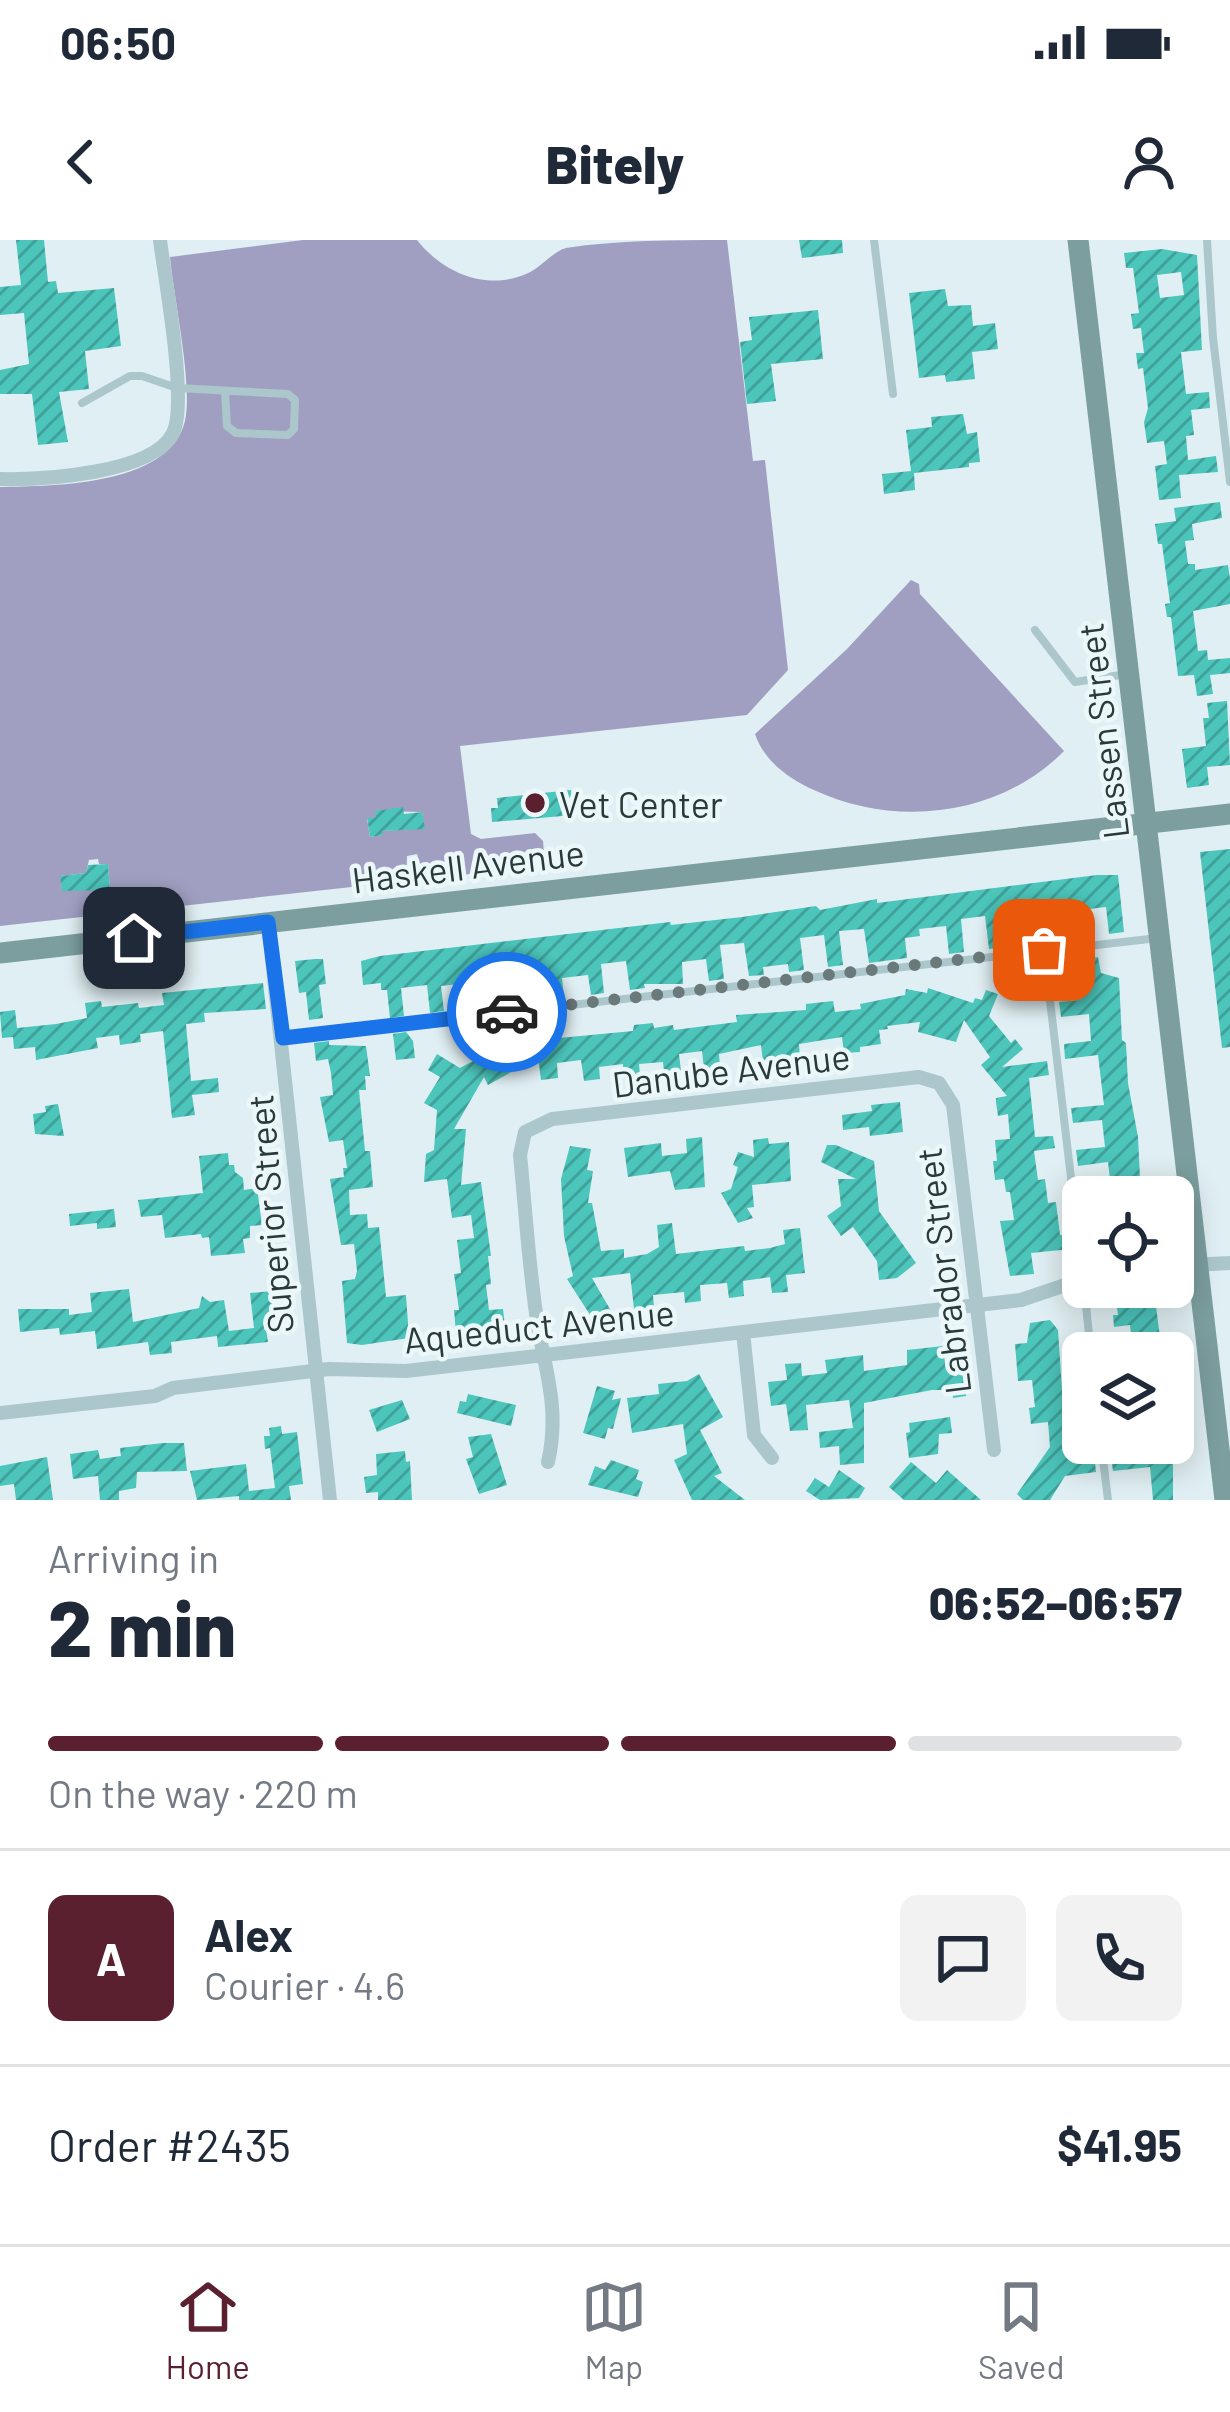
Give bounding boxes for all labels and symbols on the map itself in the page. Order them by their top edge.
street label: Lassen Street [1067,621,1137,841]
place label: Vet Center [559,782,723,825]
marker: Vet Center [522,790,548,816]
street label: Haskell Avenue [349,829,587,901]
pin [83,887,185,989]
pin [993,899,1095,1001]
courier [447,952,567,1072]
street label: Danube Avenue [610,1033,852,1105]
street label: Superior Street [237,1093,301,1335]
street label: Labrador Street [906,1145,978,1397]
street label: Aqueduct Avenue [402,1289,676,1361]

